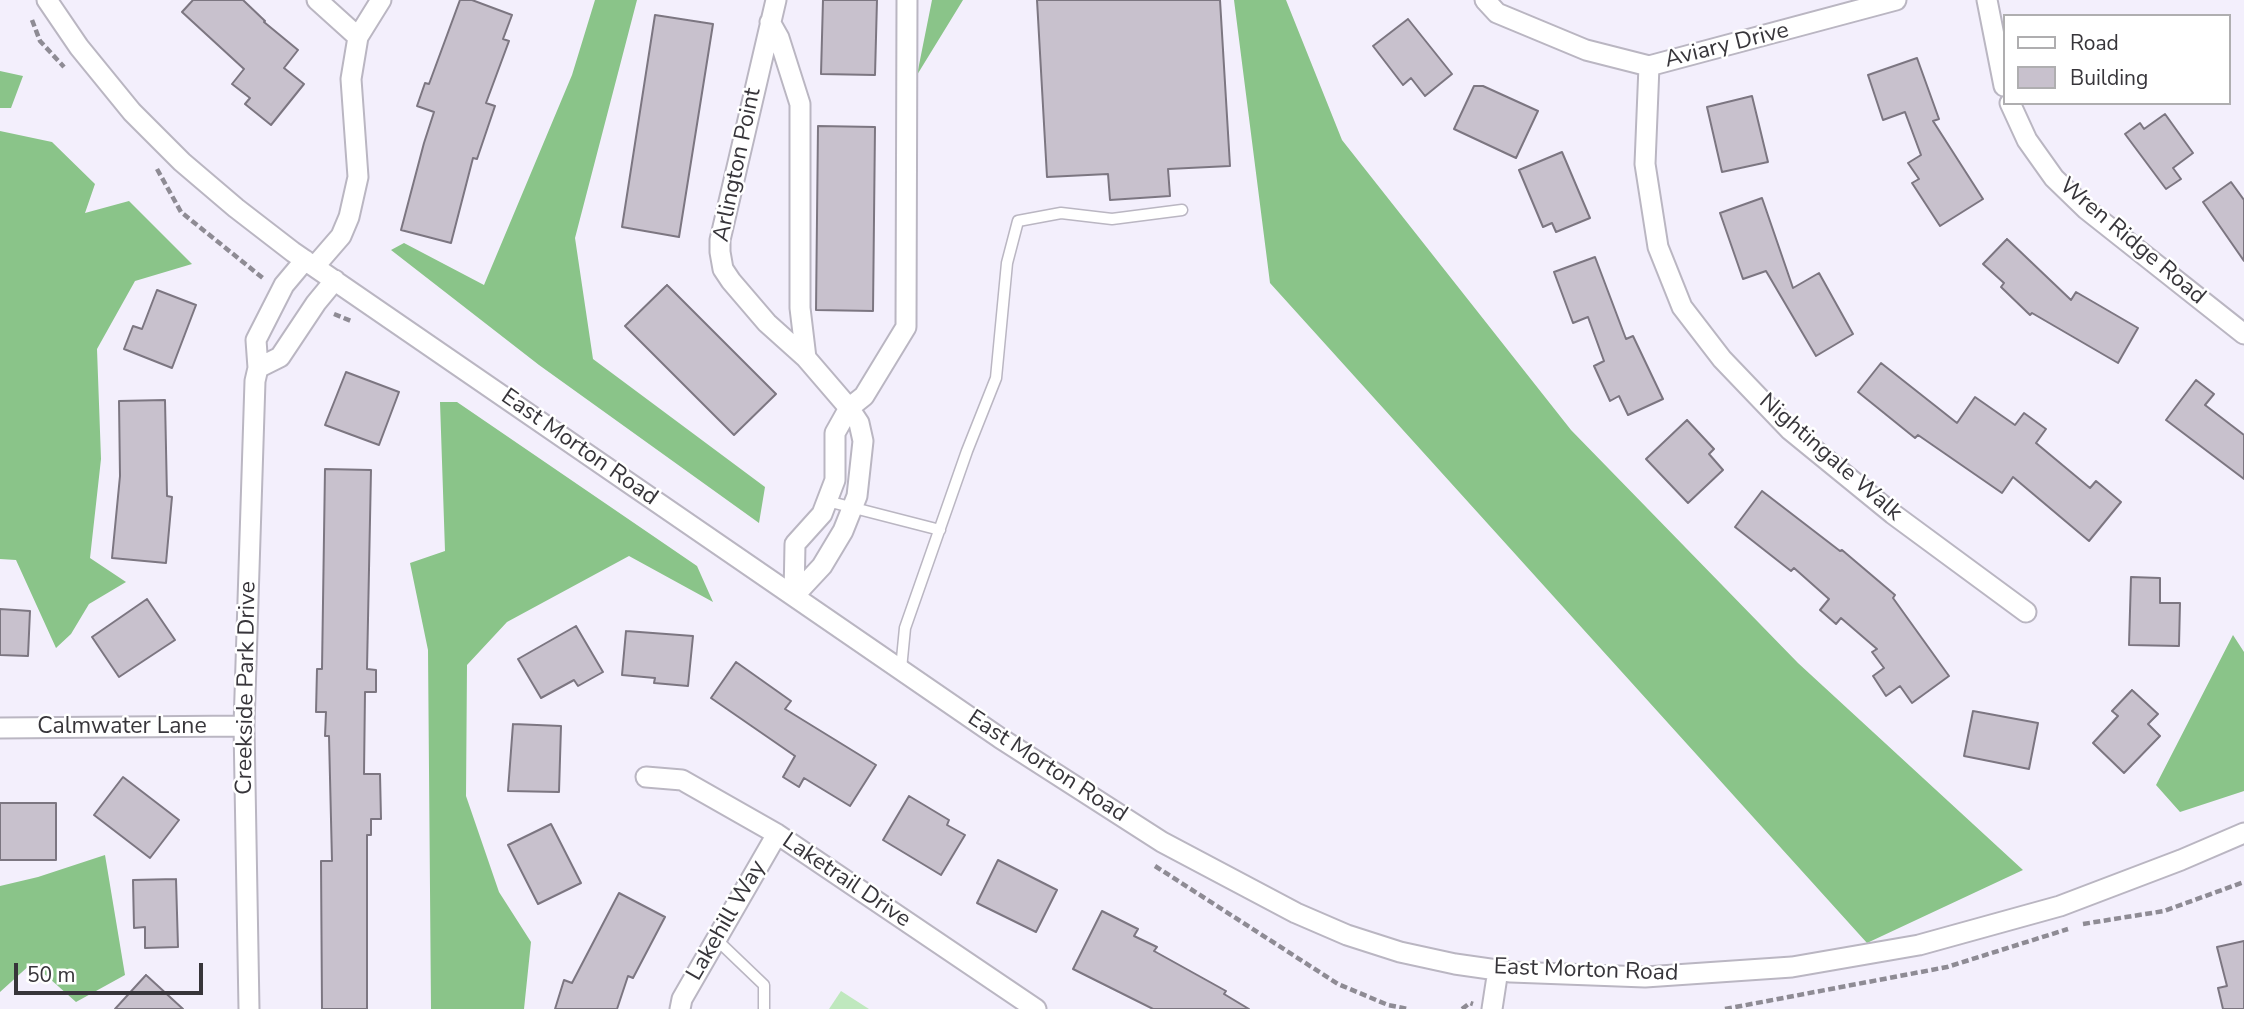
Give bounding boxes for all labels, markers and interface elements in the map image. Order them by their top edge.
legend [2002,14,2230,105]
street label: Aviary Drive [1662,17,1792,75]
text: Road [2070,29,2119,57]
text: Building [2070,64,2148,92]
street label: Arlington Point [708,86,768,244]
street label: Wren Ridge Road [2053,173,2211,311]
street label: East Morton Road [495,384,663,512]
street label: Nightingale Walk [1753,388,1907,528]
street label: Creekside Park Drive [231,581,263,795]
street label: East Morton Road [962,705,1132,829]
street label: Calmwater Lane [37,713,207,741]
street label: Laketrail Drive [776,828,916,934]
street label: Lakehill Way [682,856,772,986]
scale bar [18,950,206,994]
street label: East Morton Road [1493,954,1679,988]
text: 50 m [27,961,76,989]

